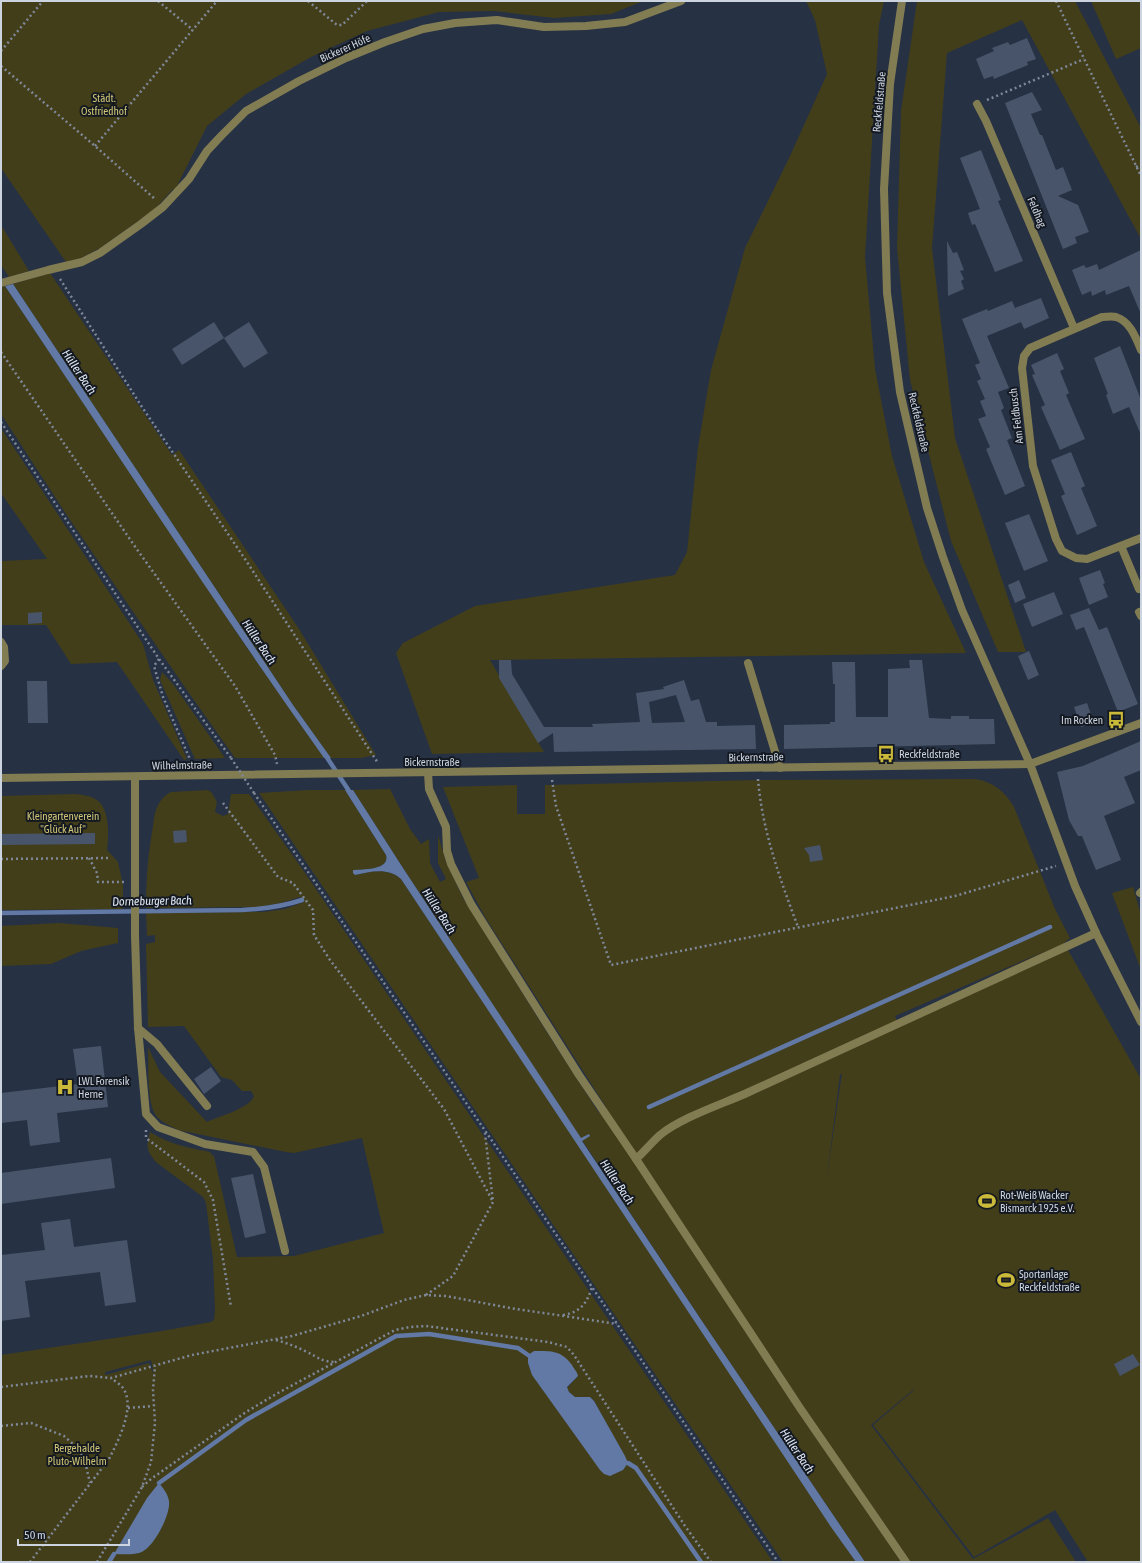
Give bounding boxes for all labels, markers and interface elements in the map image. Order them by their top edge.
street label: Bickerer Höfe [318,32,372,64]
street label: Reckfeldstraße [870,71,888,133]
park label: Städt. Ostfriedhof [81,92,127,117]
street label: Feldhag [1025,195,1049,230]
water label: Hüller Bach [59,347,99,397]
street label: Am Feldbusch [1007,388,1025,444]
street label: Reckfeldstraße [906,391,932,453]
water label: Hüller Bach [239,617,279,667]
bus stop icon: Im Rocken [1106,710,1126,730]
place label: Im Rocken [1061,714,1103,726]
bus stop icon: Reckfeldstraße [876,744,896,764]
place label: Reckfeldstraße [899,748,960,760]
street label: Bickernstraße [728,751,784,763]
street label: Bickernstraße [404,756,460,768]
street label: Wilhelmstraße [152,758,212,772]
park label: Kleingartenverein "Glück Auf" [27,810,99,835]
water label: Hüller Bach [419,886,459,936]
water label: Dorneburger Bach [112,893,192,909]
place label: LWL Forensik Herne [78,1075,130,1100]
hospital icon: LWL Forensik Herne [55,1077,75,1097]
water label: Hüller Bach [597,1157,637,1207]
place label: Rot-Weiß Wacker Bismarck 1925 e.V. [1000,1189,1074,1214]
sports icon: Rot-Weiß Wacker Bismarck 1925 e.V. [977,1191,997,1211]
place label: Sportanlage Reckfeldstraße [1019,1268,1080,1293]
sports icon: Sportanlage Reckfeldstraße [996,1270,1016,1290]
water label: Hüller Bach [777,1426,817,1476]
park label: Bergehalde Pluto-Wilhelm [47,1442,107,1467]
scale bar [18,1521,129,1547]
text: 50 m [24,1528,46,1542]

